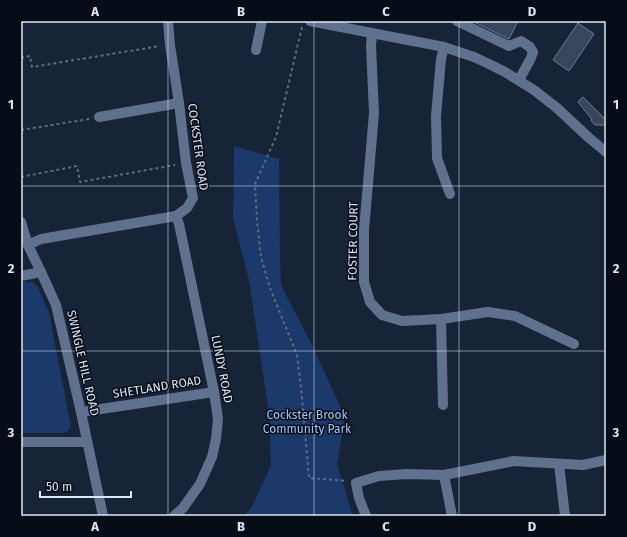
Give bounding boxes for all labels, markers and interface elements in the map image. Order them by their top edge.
text: A [90,4,99,19]
text: B [237,4,245,19]
text: C [382,4,390,19]
text: D [528,4,537,19]
text: 1 [8,97,14,112]
text: 1 [613,97,619,112]
street label: COCKSTER ROAD [185,103,211,192]
street label: FOSTER COURT [345,200,361,281]
text: 2 [8,261,15,276]
text: 2 [613,261,620,276]
street label: SWINGLE HILL ROAD [64,309,102,417]
street label: LUNDY ROAD [209,334,235,404]
street label: SHETLAND ROAD [112,373,202,401]
park label: Cockster Brook Community Park [263,408,352,436]
text: 3 [7,425,15,440]
text: 3 [612,425,620,440]
scale bar [40,473,131,499]
text: 50 m [46,480,72,494]
text: A [90,519,99,534]
text: B [237,519,245,534]
text: C [382,519,390,534]
text: D [528,519,537,534]

